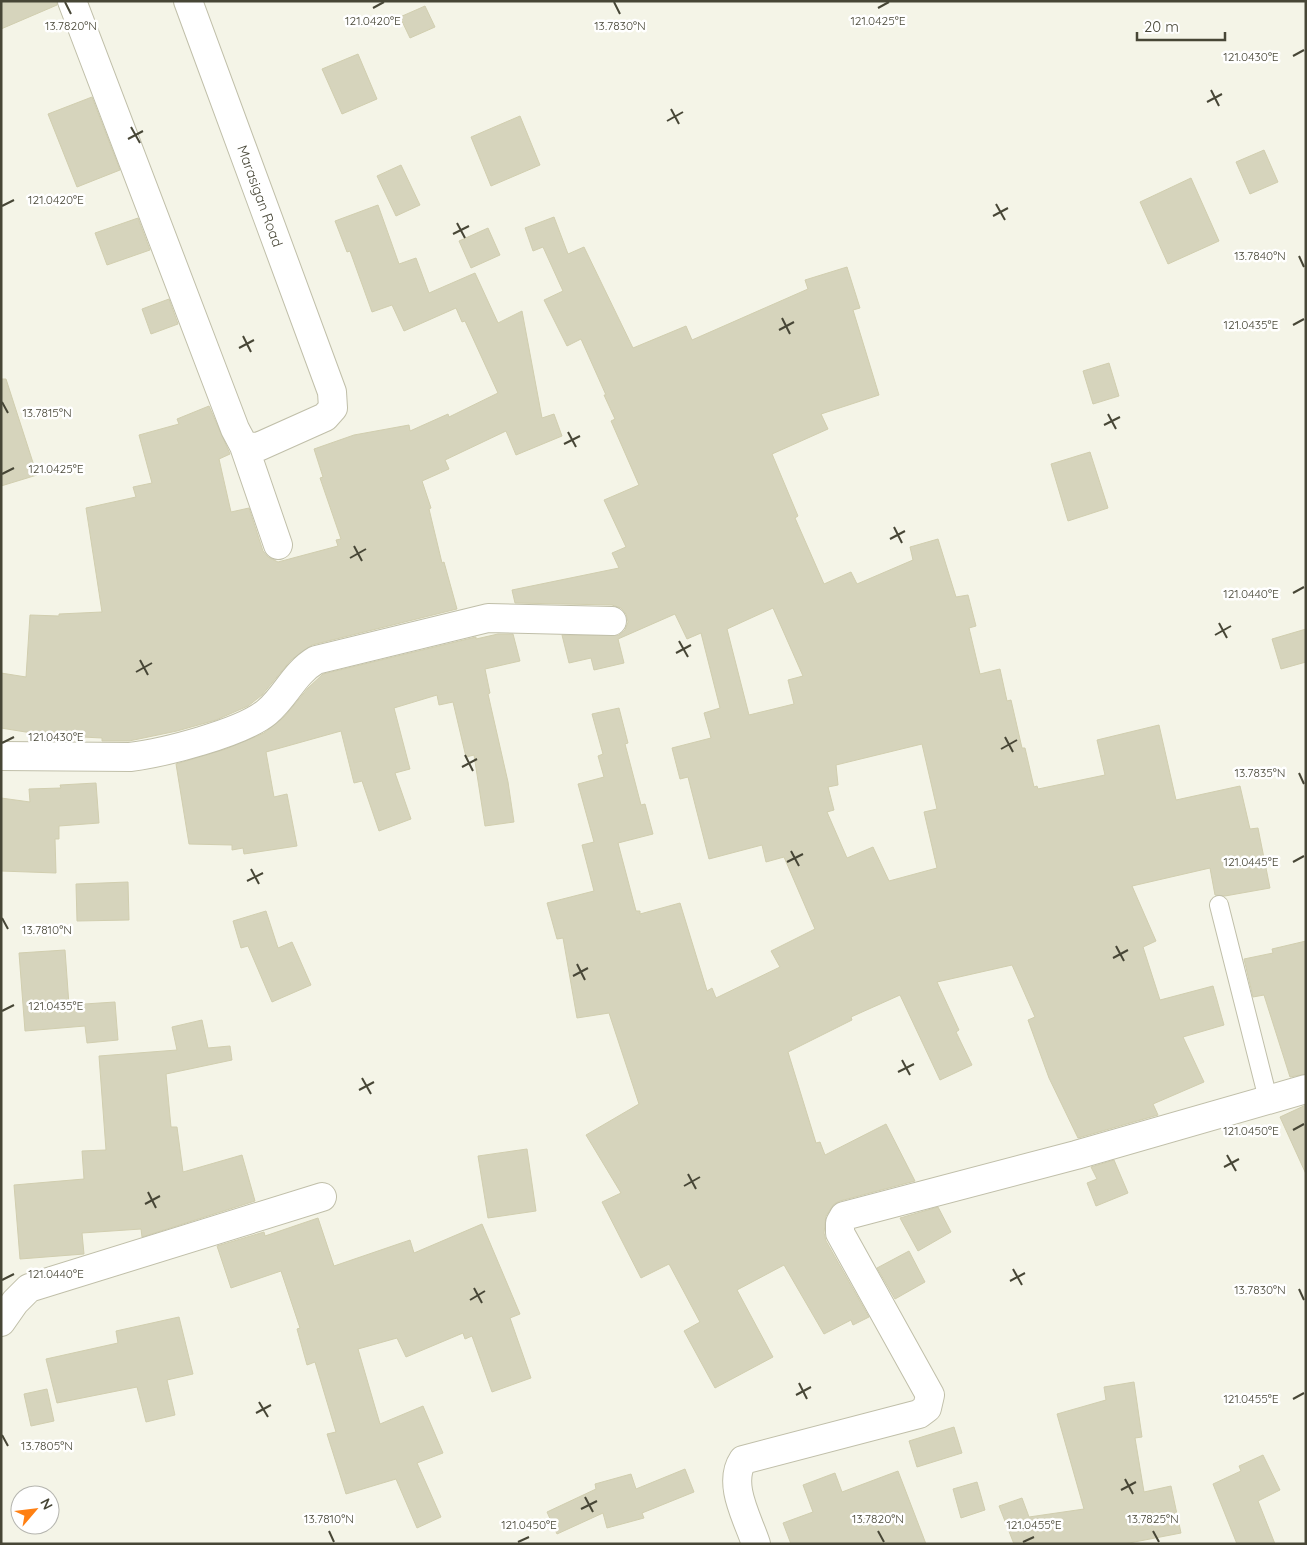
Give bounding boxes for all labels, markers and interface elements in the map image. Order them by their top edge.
scale bar [1137,10,1224,42]
text: 121.0420°E [345,13,401,28]
text: 121.0425°E [850,13,906,28]
text: 20 m [1144,17,1179,36]
text: 13.7820°N [45,18,97,33]
text: 13.7830°N [594,18,646,33]
text: 121.0430°E [1223,49,1279,64]
street label: Marasigan Road [233,143,287,249]
text: 121.0420°E [28,192,84,207]
text: 13.7840°N [1234,248,1286,263]
text: 121.0435°E [1224,317,1279,332]
text: 13.7815°N [22,405,72,420]
text: 121.0425°E [28,461,84,476]
text: 121.0440°E [1223,586,1279,601]
text: 121.0430°E [28,729,84,744]
text: 13.7835°N [1234,765,1286,780]
text: 121.0445°E [1224,854,1279,869]
text: 13.7810°N [22,922,72,937]
text: 121.0435°E [29,998,84,1013]
text: 121.0450°E [1223,1123,1279,1138]
text: 121.0440°E [28,1266,84,1281]
text: 13.7830°N [1234,1282,1286,1297]
text: 121.0455°E [1223,1391,1279,1406]
text: 13.7805°N [21,1438,73,1453]
north arrow [10,1485,60,1535]
text: N [36,1495,57,1513]
text: 13.7810°N [304,1511,354,1526]
text: 13.7820°N [852,1511,904,1526]
text: 13.7825°N [1127,1511,1179,1526]
text: 121.0450°E [501,1517,557,1532]
text: 121.0455°E [1006,1517,1062,1532]

